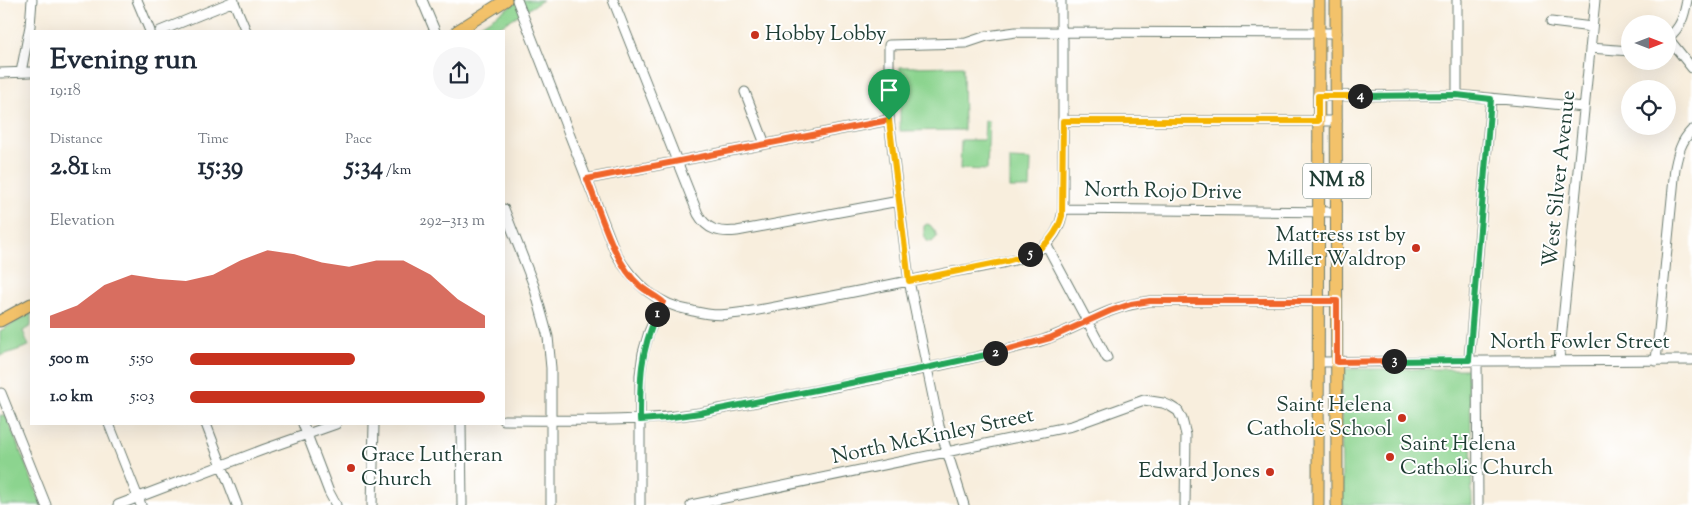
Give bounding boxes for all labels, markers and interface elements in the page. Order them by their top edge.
north arrow [1621,15,1676,70]
map controls [1621,15,1676,135]
place label: Hobby Lobby [765,20,887,50]
marker: Hobby Lobby [749,29,761,41]
text: Evening run [50,41,197,81]
button: share [433,47,485,99]
pin [868,69,910,120]
icon: arrive [875,76,903,104]
text: 19:18 [50,80,81,103]
button: locate [1621,80,1676,135]
pin: 4 [1348,84,1372,108]
text: 4 [1357,86,1364,106]
street label: West Silver Avenue [1536,89,1584,269]
text: Distance [50,130,103,150]
text: Time [198,130,229,150]
text: Pace [345,130,372,150]
text: 2.81 [50,150,89,186]
text: 15:39 [198,150,243,186]
text: 5:34 [345,150,383,186]
text: km [89,161,111,181]
text: /km [383,161,411,181]
road number: NM 18 [1303,164,1371,198]
street label: North Rojo Drive [1084,176,1242,208]
text: Elevation [50,210,115,233]
text: 292–313 m [419,210,485,233]
place label: Mattress 1st by Miller Waldrop [1267,221,1407,275]
pin: 5 [1018,242,1042,266]
marker: Mattress 1st by Miller Waldrop [1410,242,1422,254]
text: 5 [1028,244,1033,264]
pin: 1 [644,302,670,326]
text: 1 [655,304,660,324]
street label: North Fowler Street [1490,328,1670,358]
pin: 2 [982,340,1008,366]
text: 2 [992,343,999,363]
text: 500 m [50,348,89,371]
text: 5:50 [130,348,154,371]
pin: 3 [1382,348,1406,374]
text: 3 [1392,351,1397,371]
text: 1.0 km [50,386,93,409]
text: 5:03 [130,386,154,409]
place label: Saint Helena Catholic School [1247,391,1392,445]
street label: North McKinley Street [829,401,1037,473]
marker: Saint Helena Catholic School [1396,412,1408,424]
place label: Saint Helena Catholic Church [1400,430,1553,484]
place label: Grace Lutheran Church [361,441,503,495]
marker: Saint Helena Catholic Church [1384,451,1396,463]
place label: Edward Jones [1139,457,1260,487]
marker: Grace Lutheran Church [345,462,357,474]
marker: Edward Jones [1264,466,1276,478]

